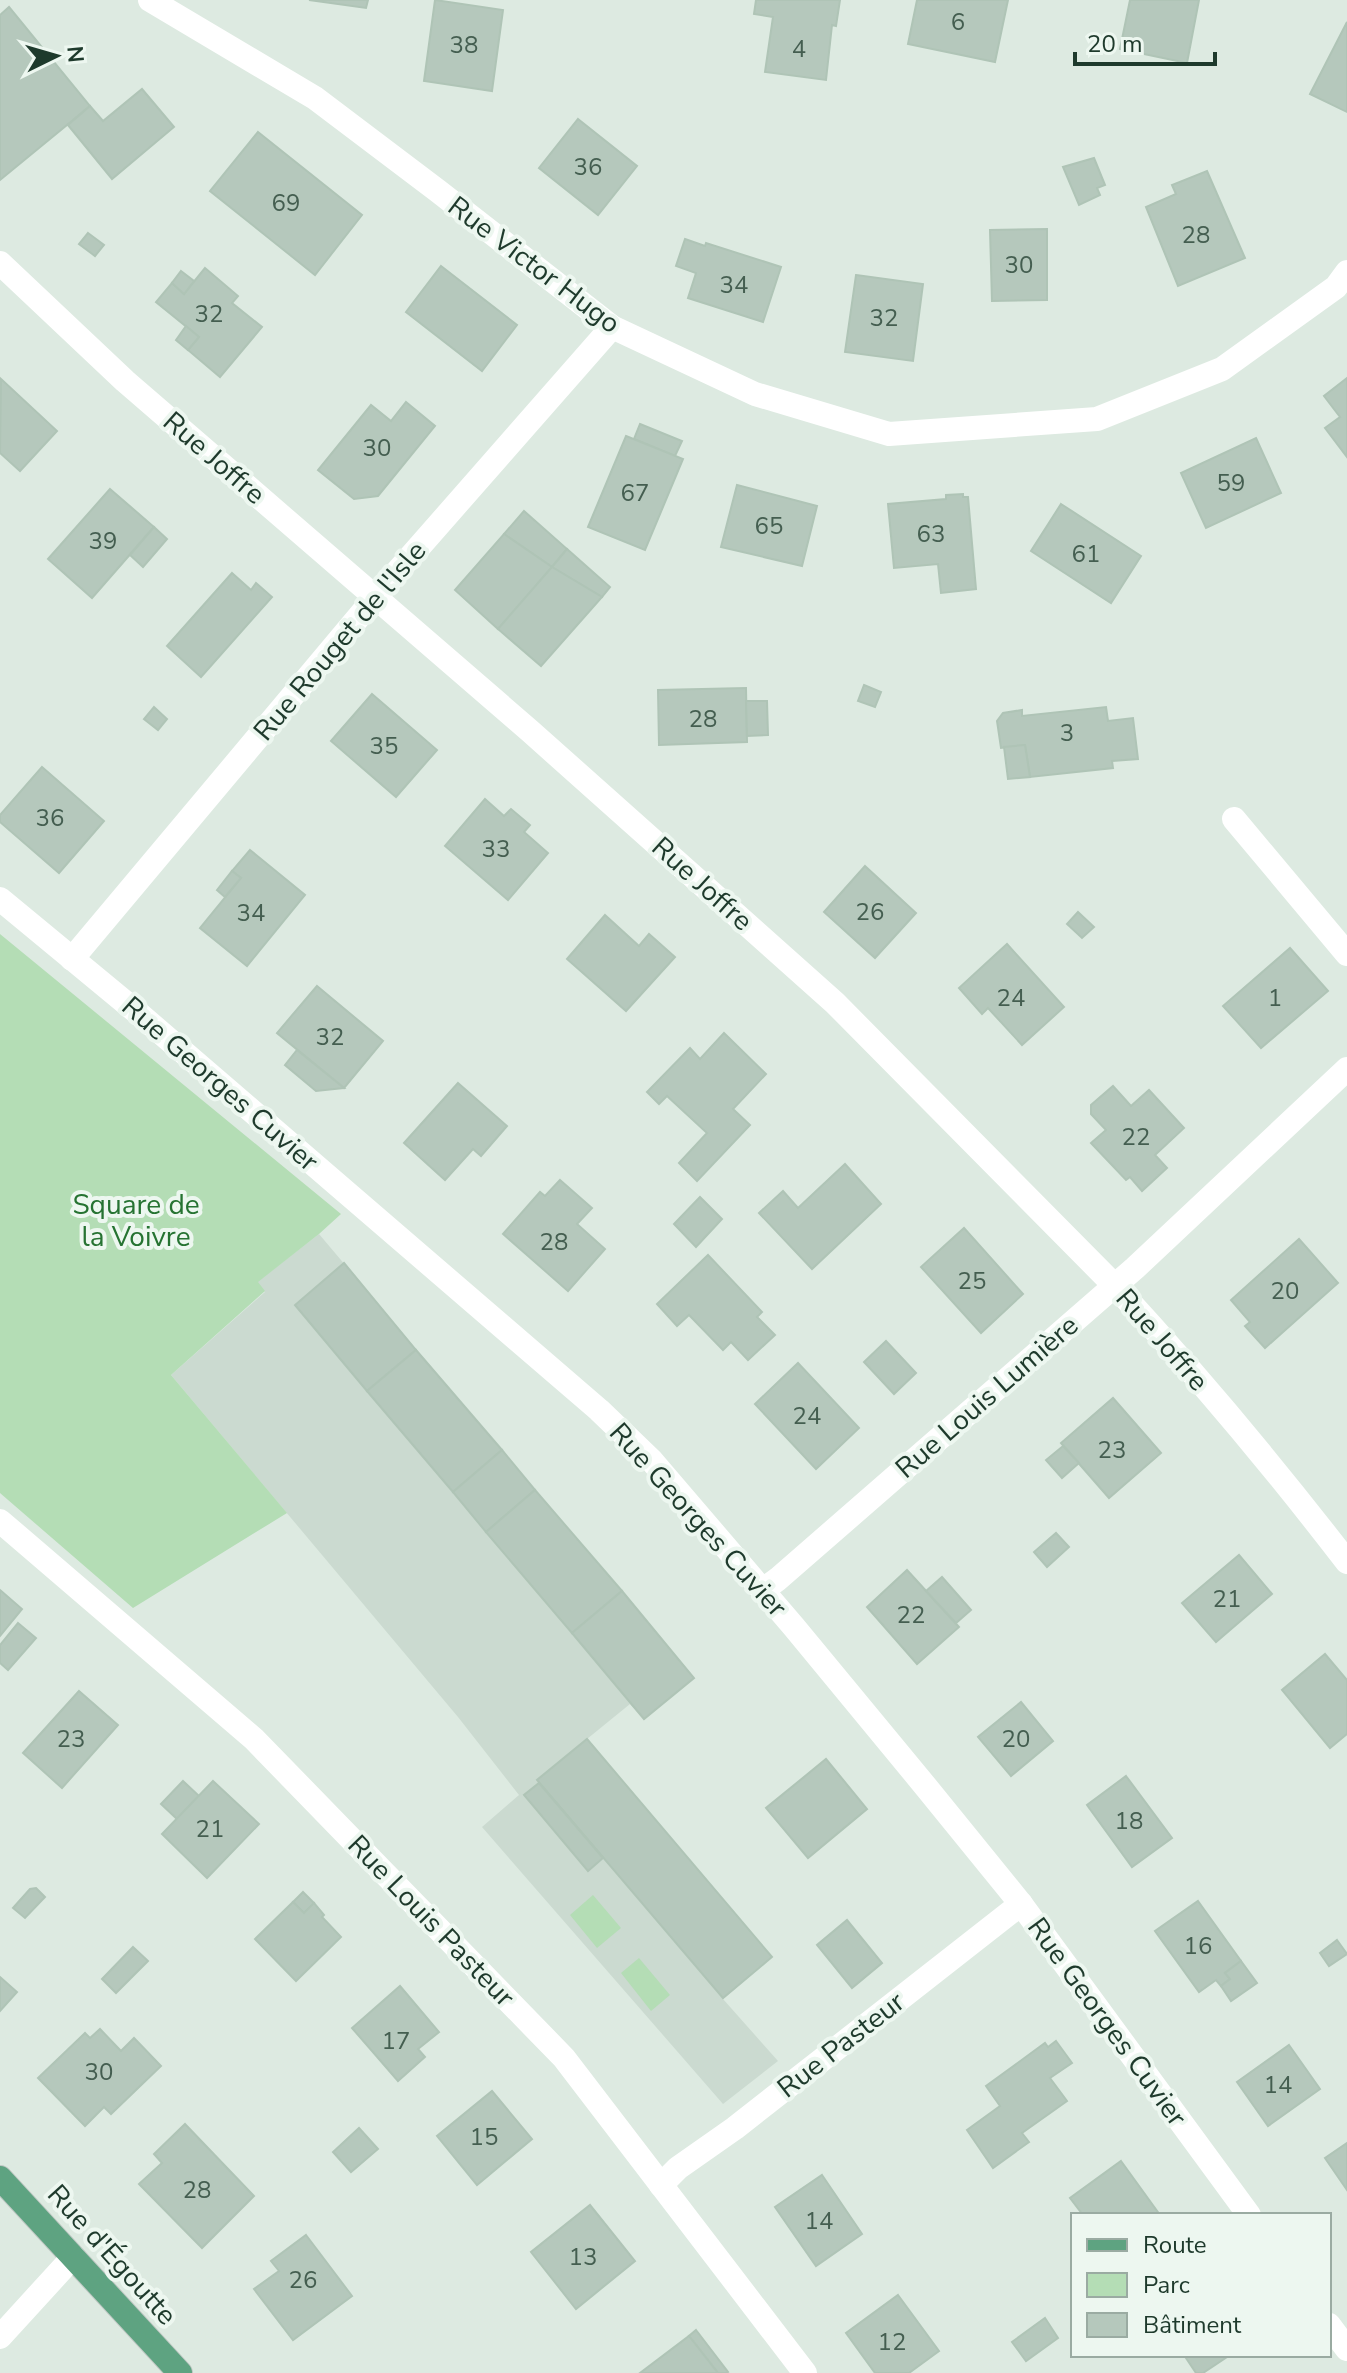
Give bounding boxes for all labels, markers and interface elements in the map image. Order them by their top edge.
house number: 6 [951,6,965,38]
north arrow [16,16,96,96]
scale bar [1075,16,1215,66]
text: 20 m [1087,28,1143,60]
house number: 38 [450,29,478,61]
house number: 4 [792,33,806,65]
text: N [59,45,91,64]
house number: 36 [574,151,602,183]
house number: 69 [272,187,300,219]
street label: Rue Victor Hugo [440,188,628,342]
house number: 28 [1182,219,1210,251]
house number: 30 [1005,249,1033,281]
house number: 34 [720,269,748,301]
house number: 32 [195,298,223,330]
house number: 32 [870,302,898,334]
street label: Rue Joffre [155,403,273,513]
house number: 30 [363,432,391,464]
house number: 59 [1217,467,1245,499]
house number: 67 [621,477,649,509]
house number: 65 [755,510,783,542]
house number: 63 [917,518,945,550]
house number: 39 [89,525,117,557]
street label: Rue Rouget de l'Isle [245,533,435,749]
house number: 61 [1072,538,1100,570]
house number: 28 [689,703,717,735]
house number: 3 [1060,717,1074,749]
house number: 35 [370,730,398,762]
house number: 36 [36,802,64,834]
street label: Rue Joffre [643,828,761,940]
house number: 33 [482,833,510,865]
house number: 26 [856,896,884,928]
house number: 34 [237,897,265,929]
house number: 24 [997,982,1025,1014]
house number: 1 [1268,982,1282,1014]
street label: Rue Georges Cuvier [113,988,327,1180]
house number: 32 [316,1021,344,1053]
house number: 22 [1122,1121,1150,1153]
park label: Square de la Voivre [72,1186,200,1256]
house number: 28 [540,1226,568,1258]
house number: 25 [958,1265,986,1297]
house number: 20 [1271,1275,1299,1307]
street label: Rue Joffre [1107,1281,1217,1399]
street label: Rue Louis Lumière [887,1307,1087,1487]
house number: 24 [793,1400,821,1432]
street label: Rue Georges Cuvier [601,1415,795,1625]
house number: 23 [1098,1434,1126,1466]
house number: 21 [1213,1583,1241,1615]
house number: 22 [897,1599,925,1631]
house number: 23 [57,1723,85,1755]
house number: 20 [1002,1723,1030,1755]
house number: 18 [1115,1805,1143,1837]
house number: 21 [196,1813,224,1845]
street label: Rue Louis Pasteur [339,1827,523,2015]
street label: Rue Georges Cuvier [1018,1910,1196,2134]
house number: 16 [1184,1930,1212,1962]
street label: Rue Pasteur [769,1983,913,2107]
house number: 17 [382,2025,410,2057]
house number: 30 [85,2056,113,2088]
house number: 14 [1264,2069,1292,2101]
house number: 15 [470,2121,498,2153]
house number: 28 [183,2174,211,2206]
street label: Rue d'Égoutte [39,2177,185,2333]
house number: 14 [805,2205,833,2237]
legend [1071,2213,1331,2357]
text: Route [1143,2229,1207,2261]
house number: 13 [569,2241,597,2273]
house number: 26 [289,2264,317,2296]
text: Parc [1143,2269,1190,2301]
text: Bâtiment [1143,2309,1242,2341]
house number: 12 [878,2326,906,2358]

